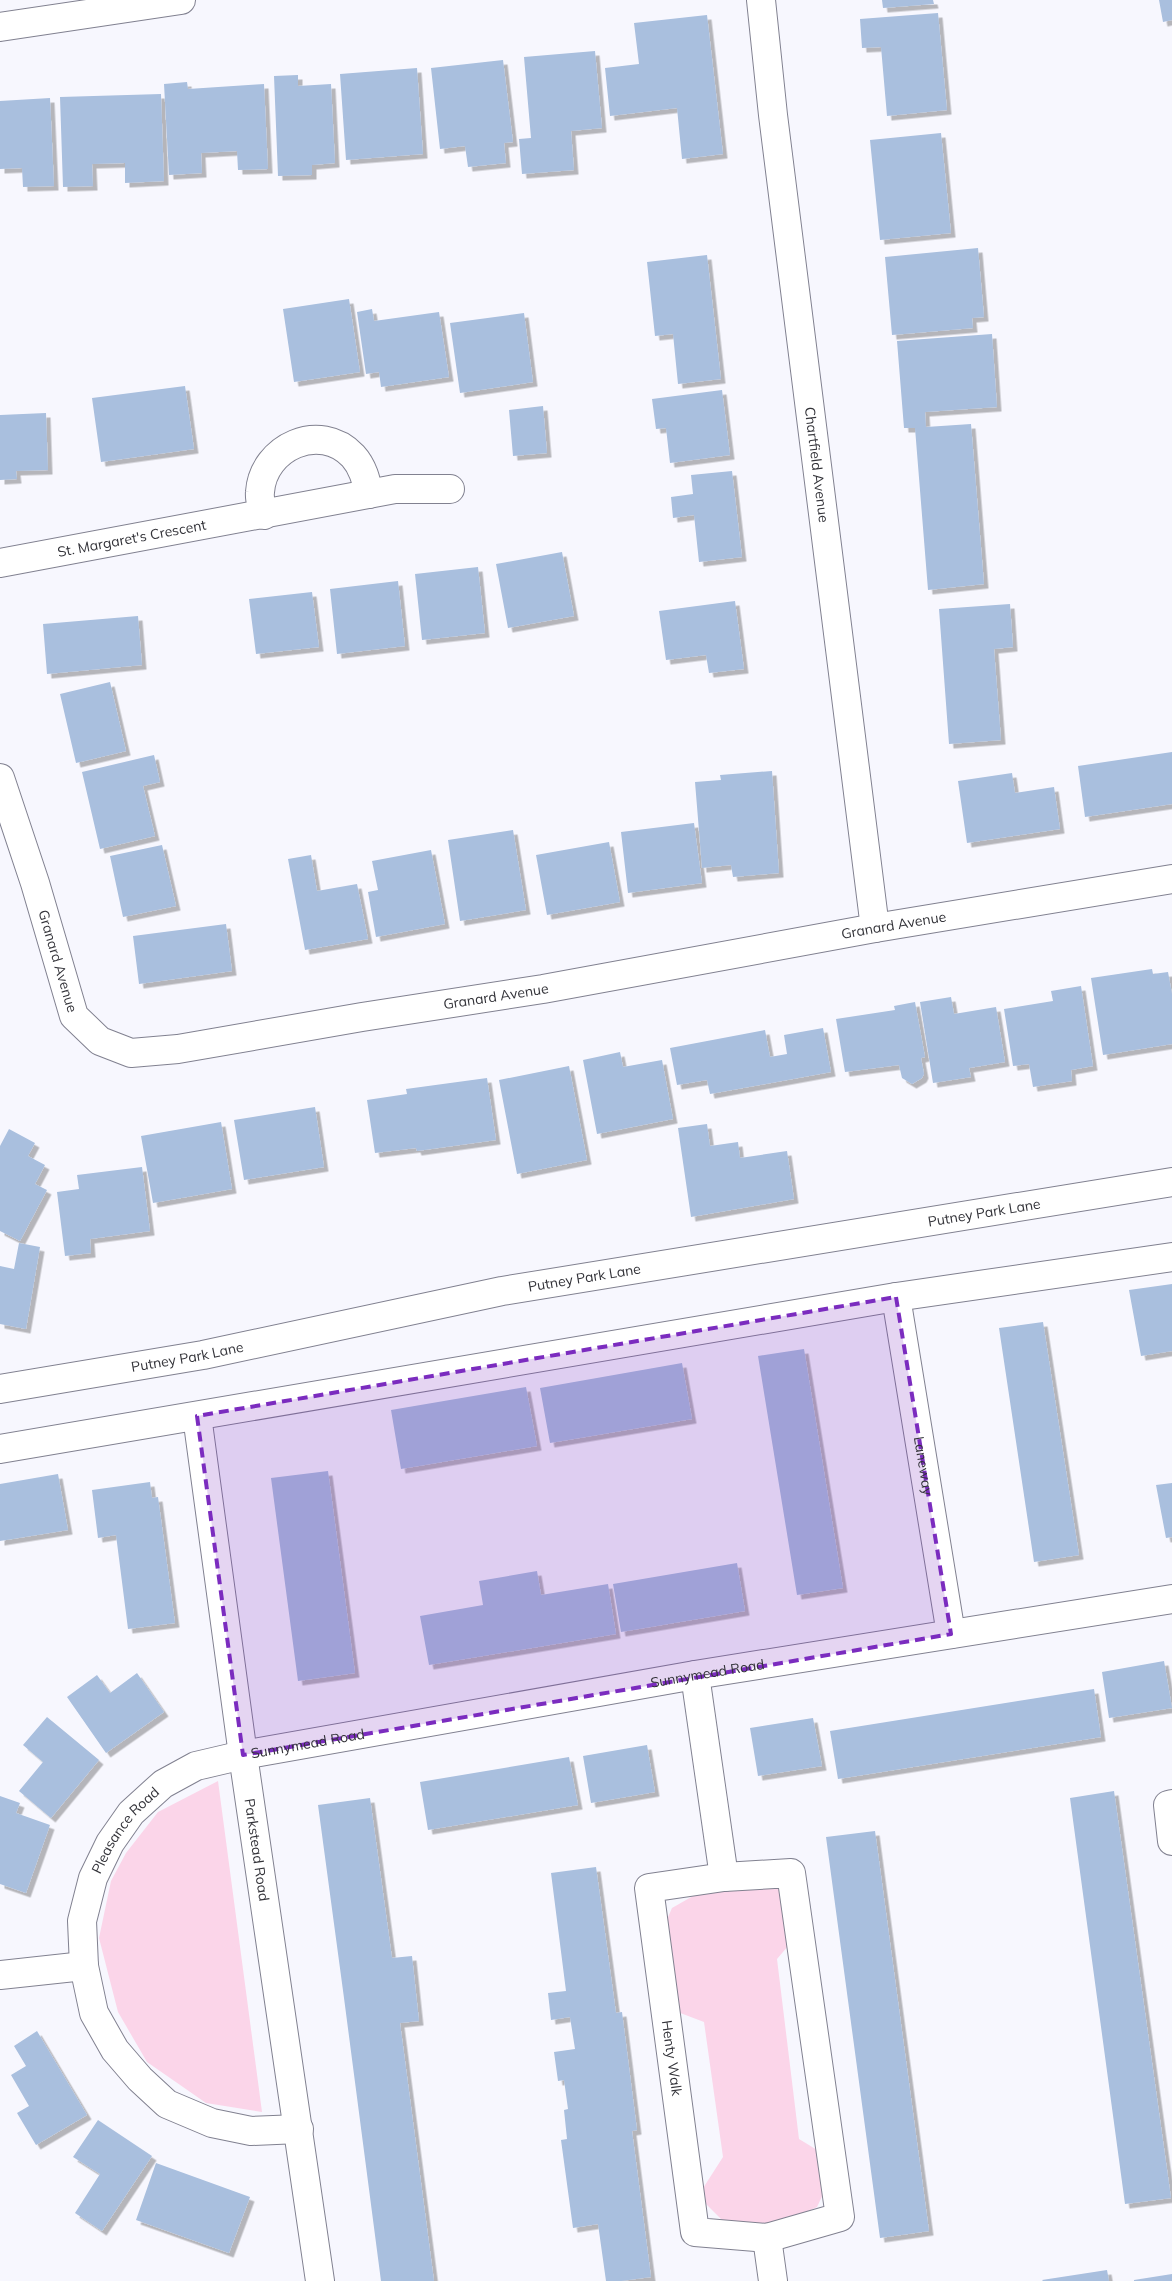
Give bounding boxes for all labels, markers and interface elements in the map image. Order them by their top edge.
street label: Chartfield Avenue [801,406,833,524]
street label: St. Margaret's Crescent [56,516,208,561]
street label: Granard Avenue [840,907,947,943]
street label: Granard Avenue [34,908,81,1015]
street label: Granard Avenue [442,979,550,1013]
street label: Putney Park Lane [926,1195,1042,1231]
street label: Putney Park Lane [527,1260,642,1296]
street label: Putney Park Lane [130,1338,245,1376]
street label: Laneway [910,1435,937,1497]
street label: Sunnymead Road [649,1655,766,1692]
street label: Sunnymead Road [249,1725,366,1762]
street label: Pleasance Road [87,1783,163,1877]
street label: Parkstead Road [240,1797,273,1902]
street label: Henty Walk [658,2019,686,2098]

